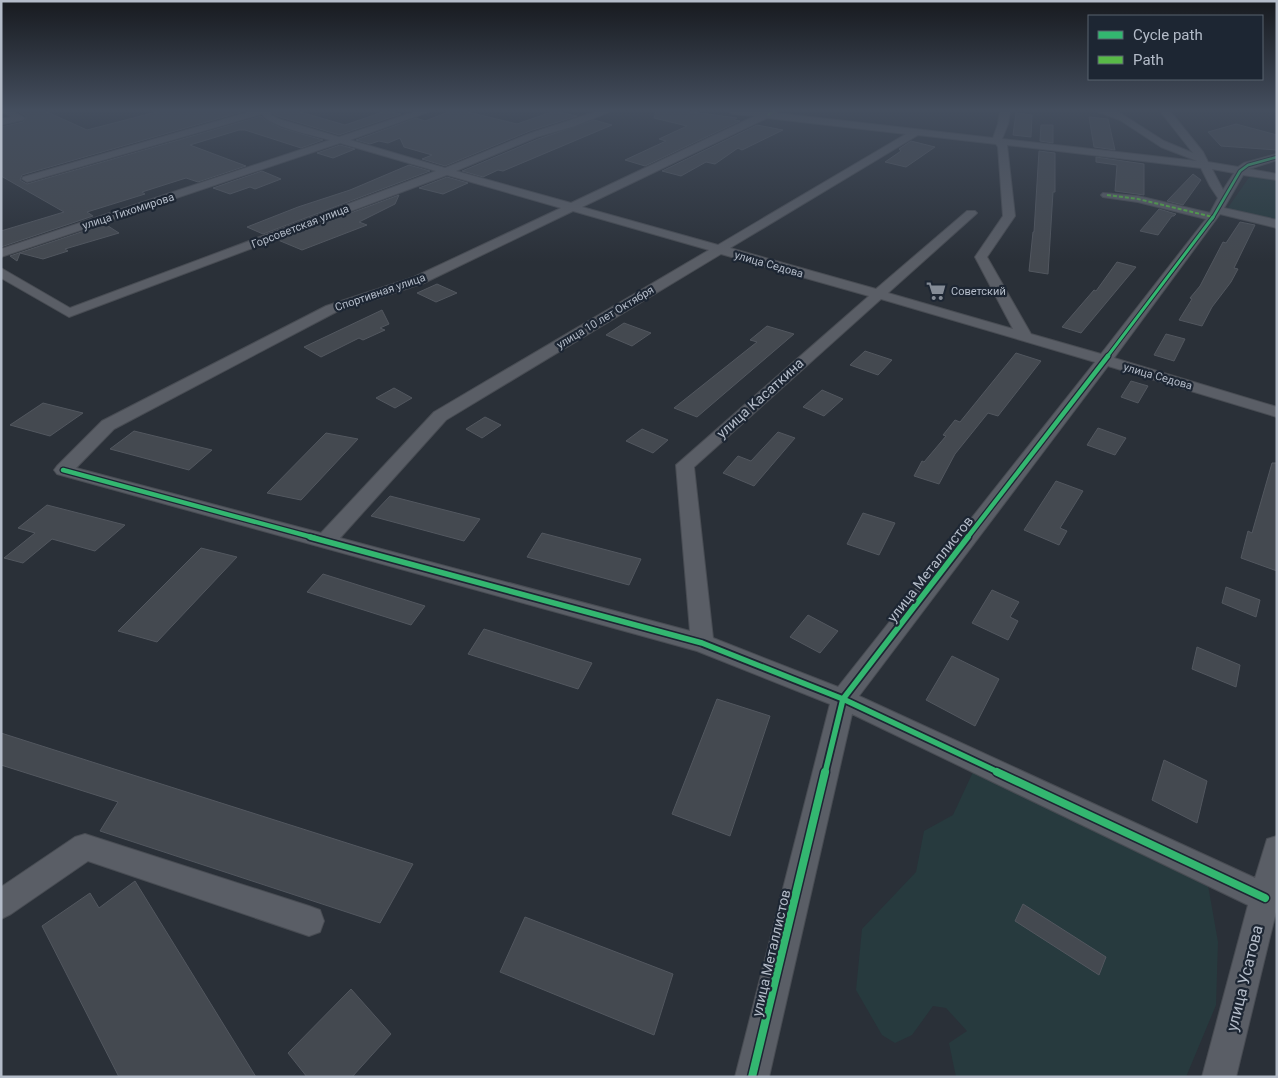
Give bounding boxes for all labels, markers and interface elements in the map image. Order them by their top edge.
legend [1088,15,1263,80]
text: Cycle path [1133,26,1203,44]
text: Path [1133,51,1164,69]
street label: улица Тихомирова [81,190,176,232]
street label: Горсоветская улица [250,202,351,251]
street label: улица Седова [733,248,805,281]
street label: Спортивная улица [333,271,427,314]
supermarket icon: Советский [925,280,947,302]
street label: улица 10 лет Октября [554,283,656,352]
place label: Советский [951,285,1006,298]
street label: улица Касаткина [713,355,807,441]
street label: улица Седова [1122,360,1194,393]
street label: улица Металлистов [884,513,976,625]
street label: улица Металлистов [749,888,793,1018]
street label: улица Усатова [1222,923,1267,1033]

